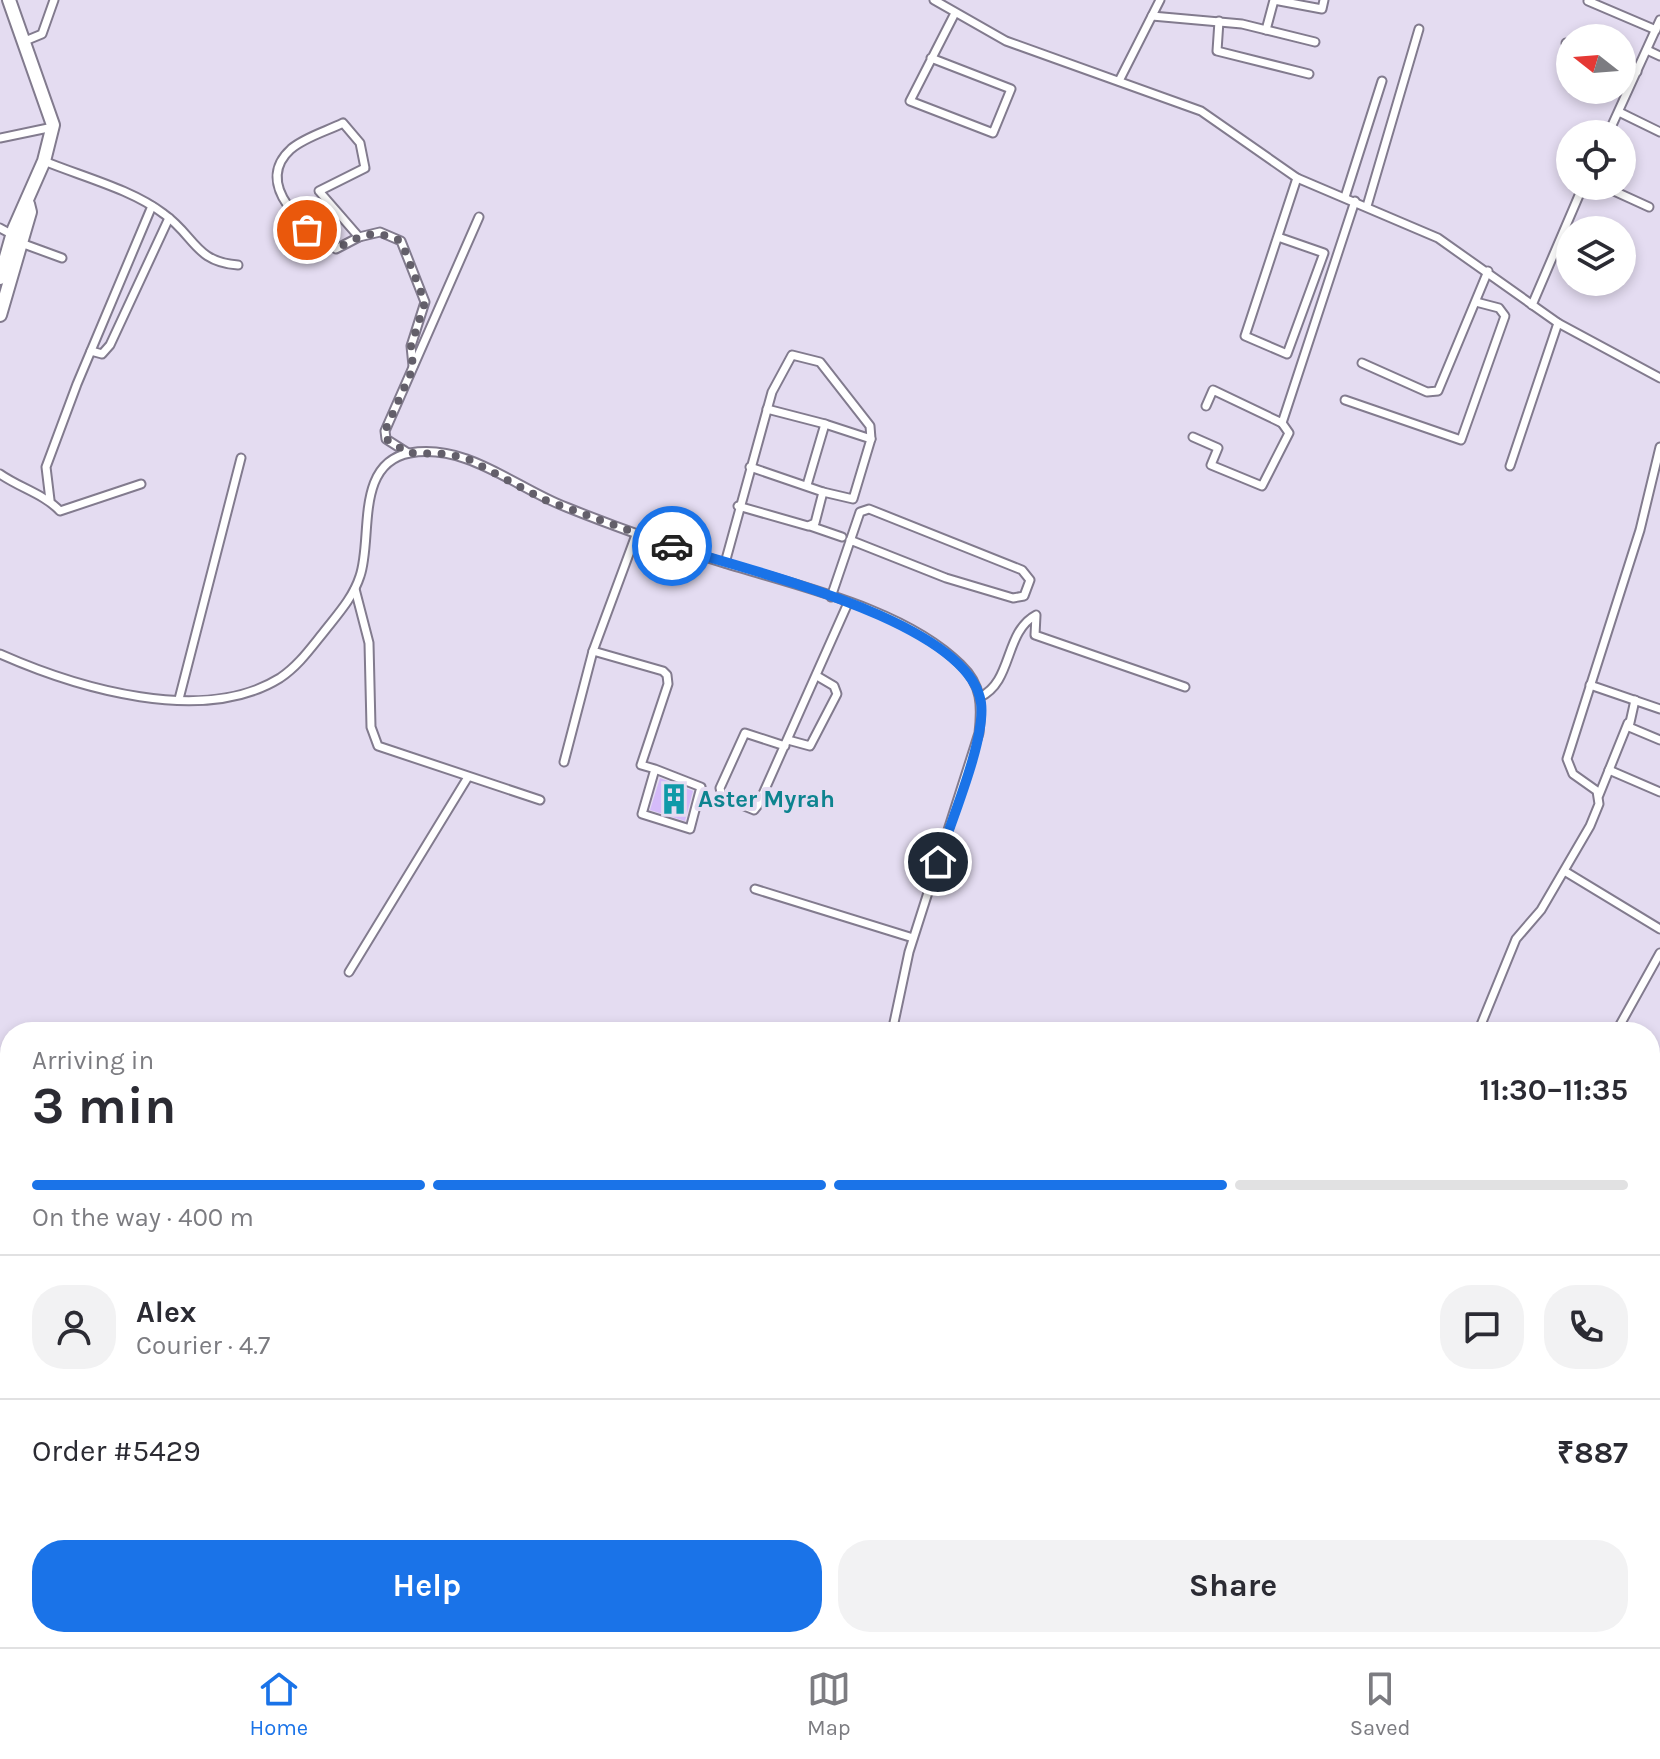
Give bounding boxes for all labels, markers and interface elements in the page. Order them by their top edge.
north arrow [1556,24,1636,104]
map controls [1556,24,1636,296]
button: locate [1556,120,1636,200]
pin [273,196,341,264]
icon: bag [285,208,329,252]
button: layers [1556,216,1636,296]
courier [632,506,712,586]
icon: car [650,524,694,568]
building icon: Aster Myrah [657,782,691,816]
place label: Aster Myrah [698,785,835,813]
pin [904,828,972,896]
icon: home [916,840,960,884]
text: Arriving in [32,1045,154,1076]
text: 11:30–11:35 [1480,1072,1628,1108]
text: 3 min [32,1075,176,1136]
text: On the way · 400 m [32,1202,254,1233]
button: person [32,1285,116,1369]
button: chat [1440,1285,1524,1369]
button: phone [1544,1285,1628,1369]
text: Alex [136,1294,196,1330]
text: Courier · 4.7 [136,1330,270,1361]
text: Order #5429 [32,1433,201,1469]
text: ₹887 [1557,1435,1628,1471]
button: Help [32,1540,822,1632]
button: Share [838,1540,1628,1632]
tab: Home [249,1667,308,1741]
tab: Map [807,1667,851,1741]
tab: Saved [1350,1667,1411,1741]

